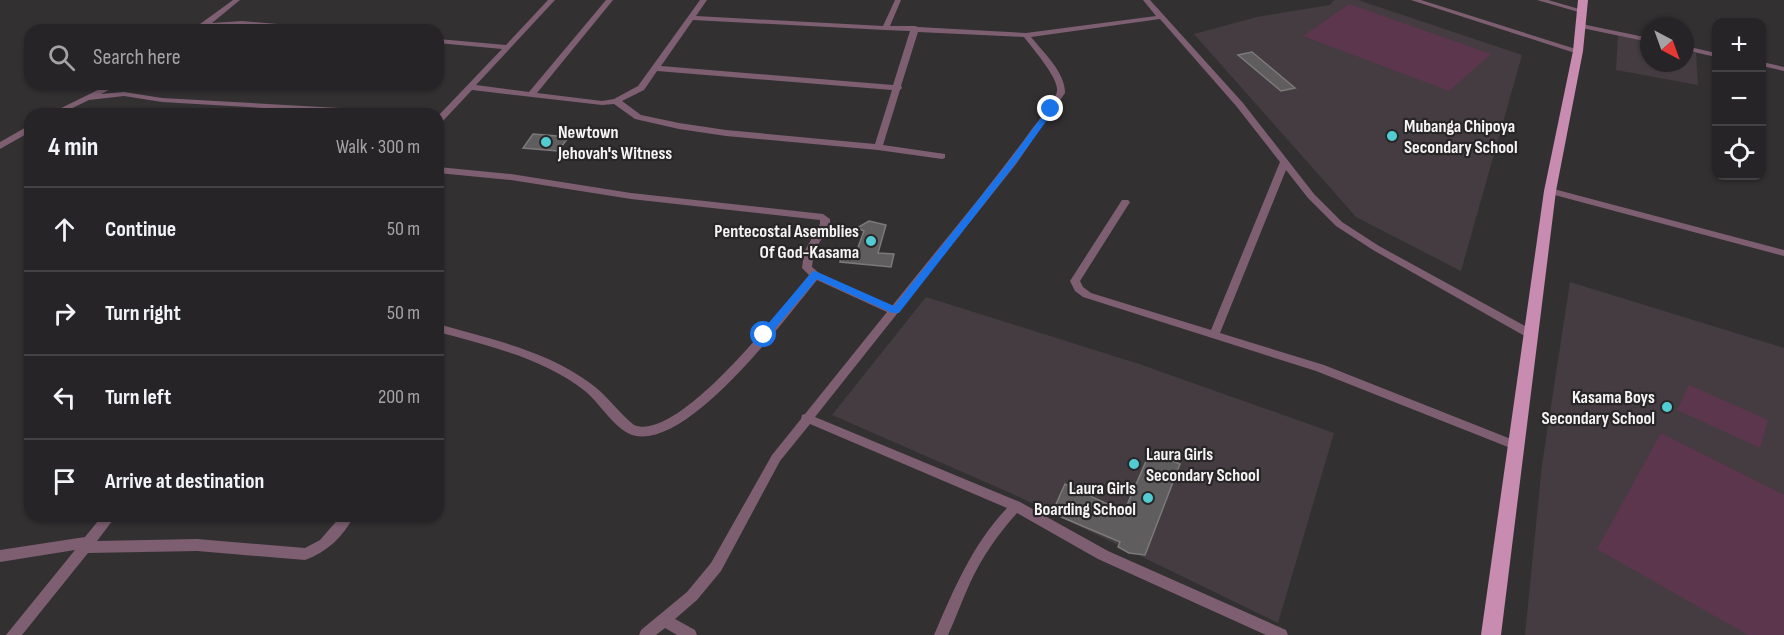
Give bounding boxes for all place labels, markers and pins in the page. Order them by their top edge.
place label: Mubanga Chipoya Secondary School [1404,116,1518,158]
place label: Newtown Jehovah's Witness [557,122,672,164]
marker: Mubanga Chipoya Secondary School [1385,129,1399,143]
marker: Newtown Jehovah's Witness [539,135,553,149]
place label: Pentecostal Asemblies Of God-Kasama [714,221,859,263]
marker: Pentecostal Asemblies Of God-Kasama [864,234,878,248]
place label: Kasama Boys Secondary School [1541,387,1655,429]
marker: Kasama Boys Secondary School [1660,400,1674,414]
place label: Laura Girls Secondary School [1146,444,1260,486]
marker: Laura Girls Secondary School [1127,457,1141,471]
place label: Laura Girls Boarding School [1034,478,1136,520]
marker: Laura Girls Boarding School [1141,491,1155,505]

